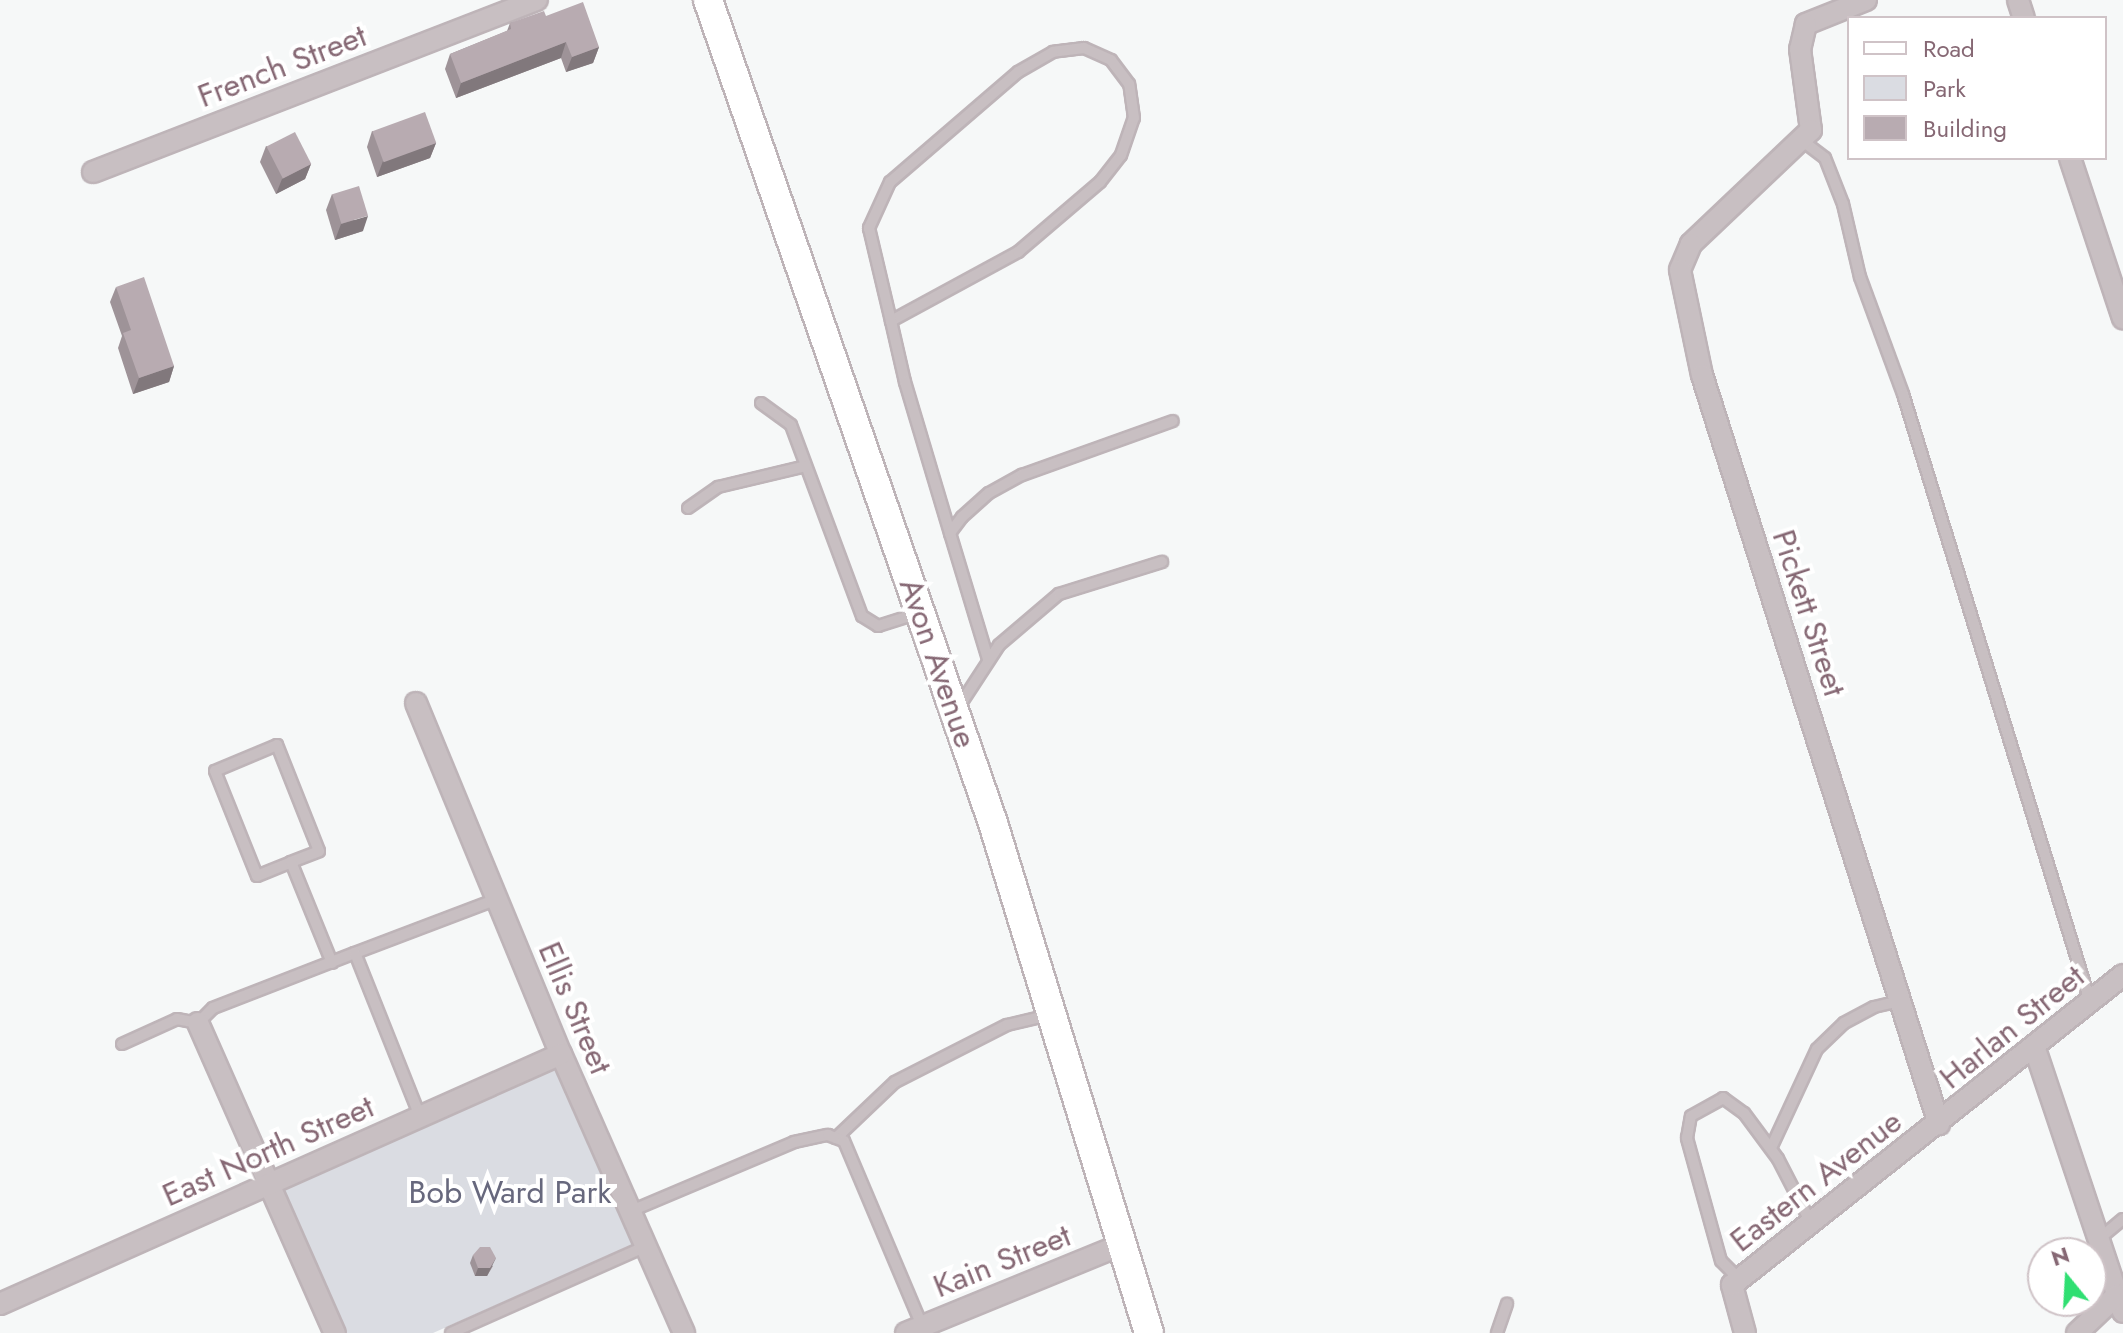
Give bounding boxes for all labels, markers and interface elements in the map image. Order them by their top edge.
street label: French Street [192,16,372,116]
legend [1847,16,2107,160]
text: Road [1923,31,1975,66]
text: Park [1923,71,1966,106]
text: Building [1923,111,2007,146]
street label: Pickett Street [1764,525,1854,701]
street label: Avon Avenue [891,573,985,753]
street label: Ellis Street [530,936,620,1080]
street label: Harlan Street [1932,957,2092,1097]
street label: East North Street [157,1087,379,1215]
street label: Eastern Avenue [1723,1102,1909,1260]
park label: Bob Ward Park [409,1173,611,1211]
street label: Kain Street [928,1216,1076,1306]
north arrow [2027,1237,2107,1317]
text: N [2047,1238,2073,1274]

